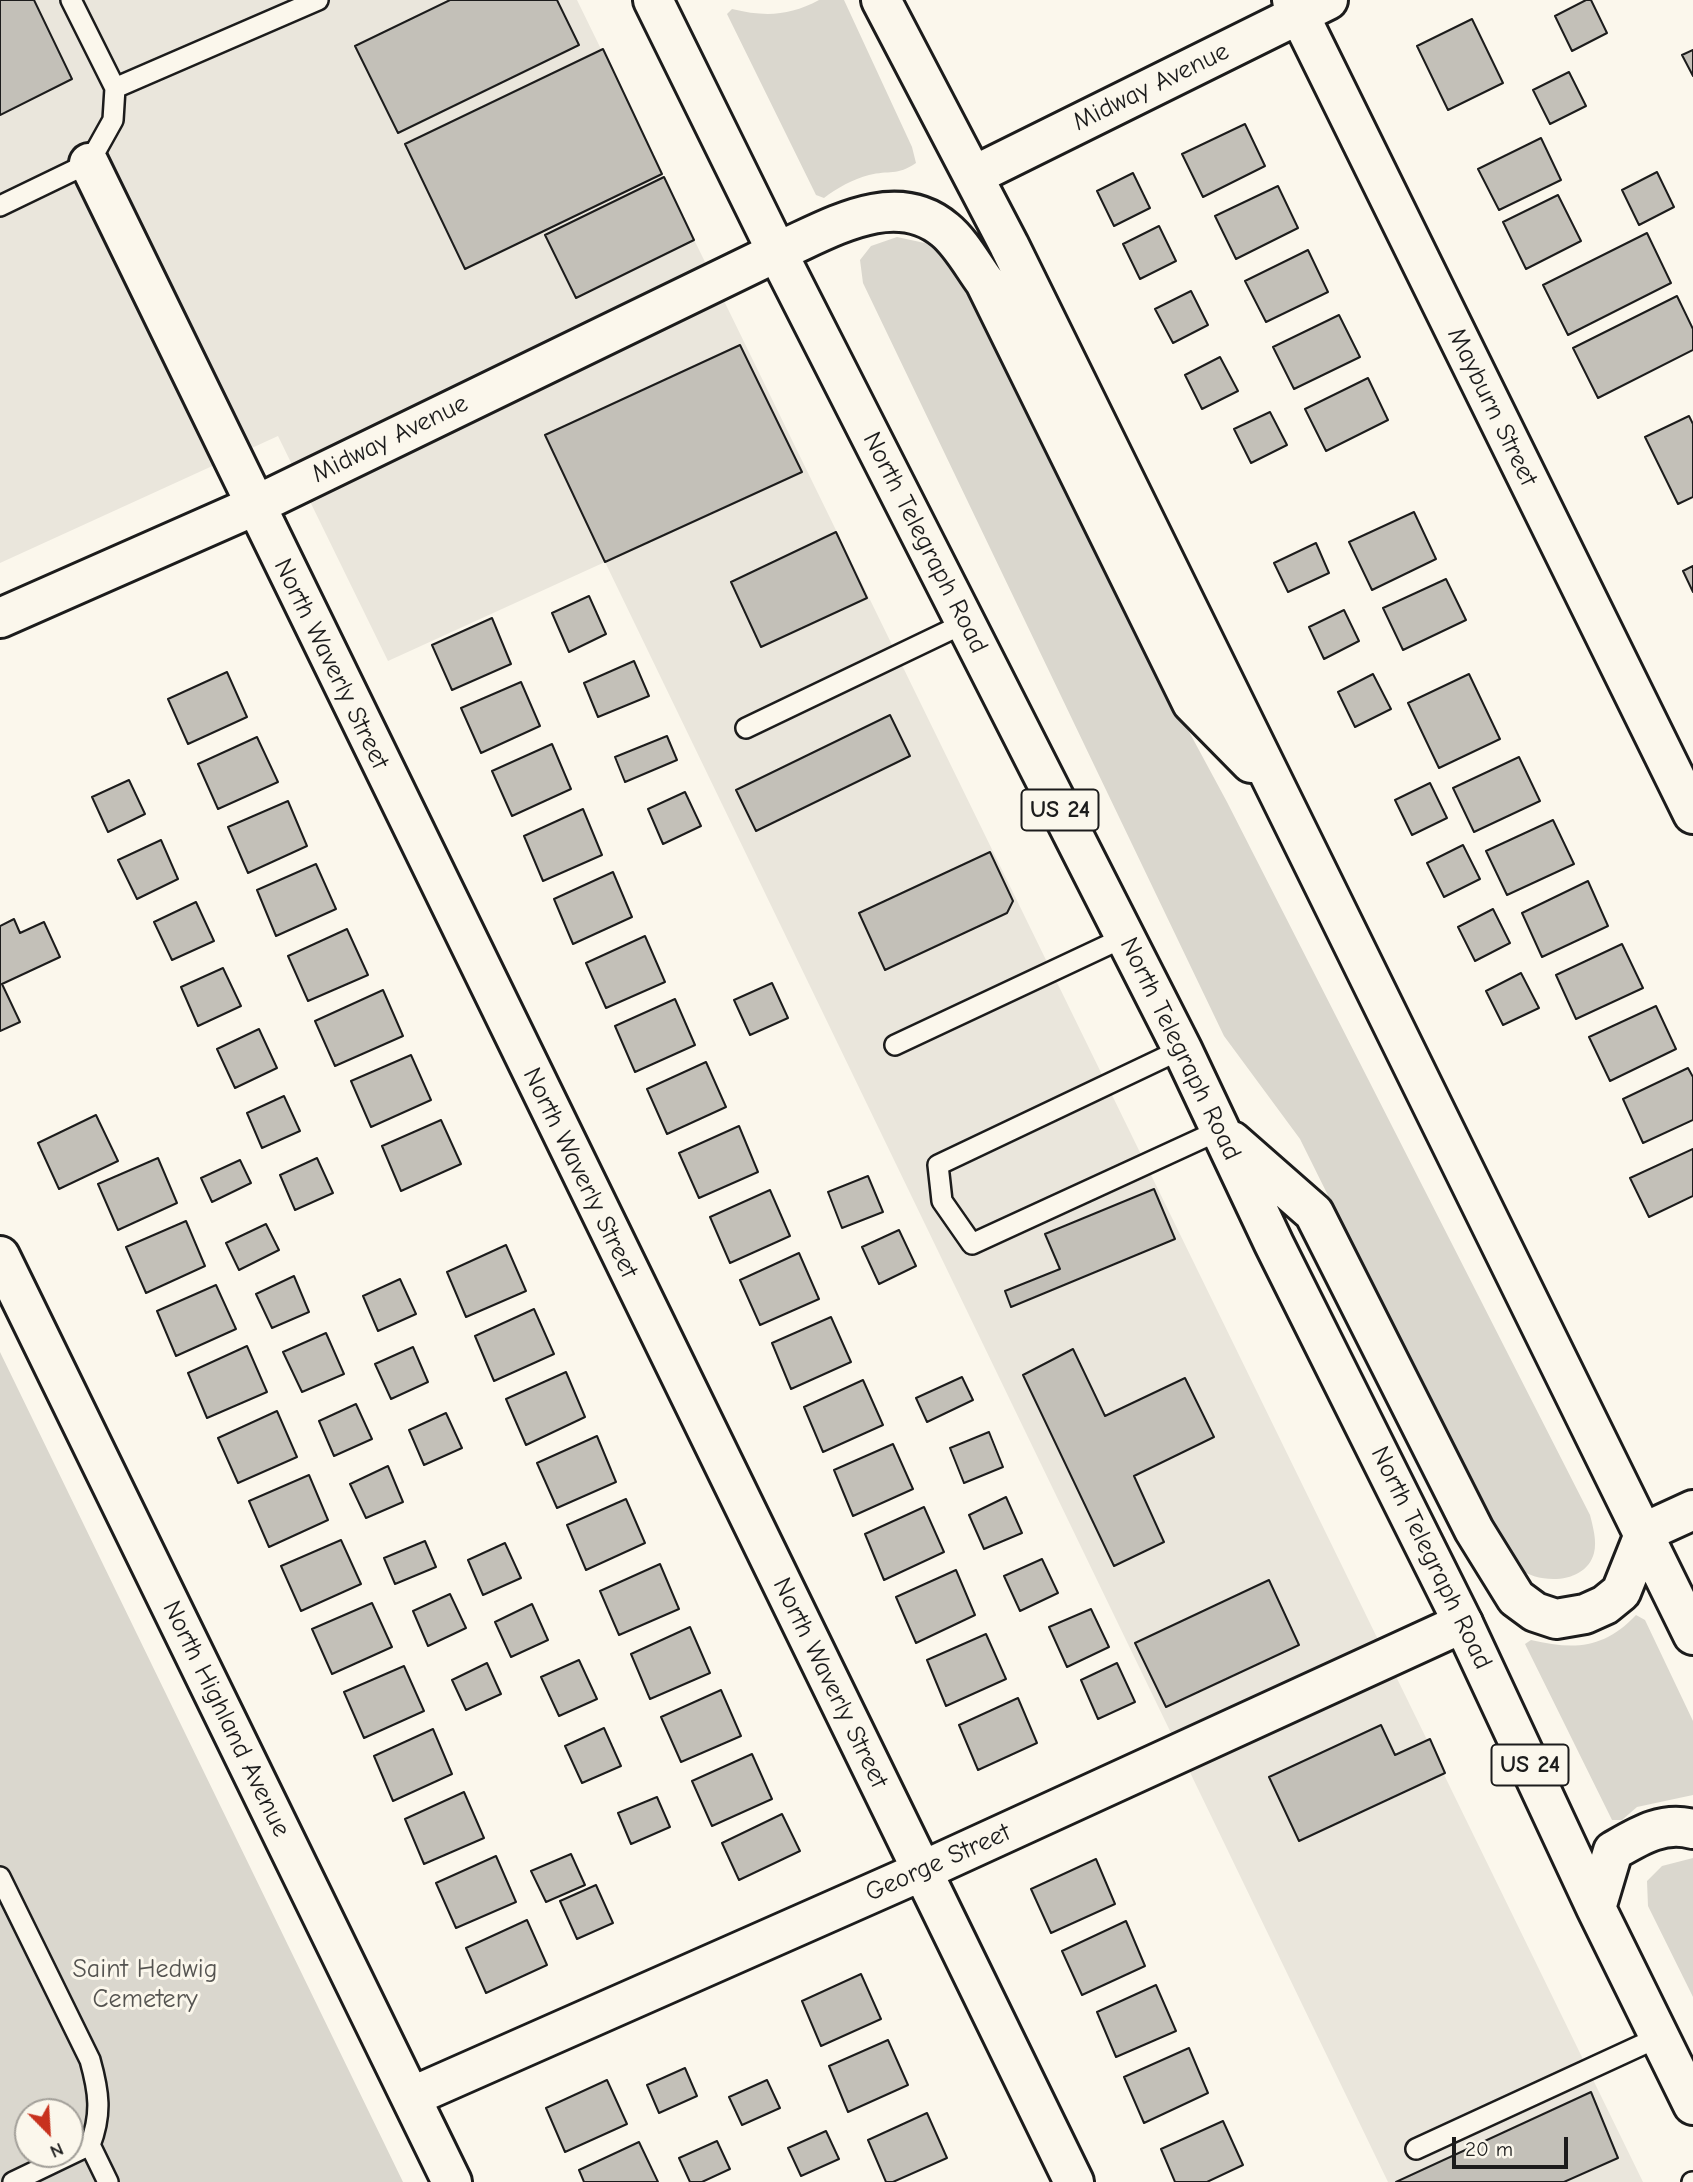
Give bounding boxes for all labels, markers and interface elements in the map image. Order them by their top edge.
street label: Midway Avenue [1068,36,1234,138]
street label: Mayburn Street [1440,323,1544,491]
street label: Midway Avenue [307,388,473,490]
street label: North Telegraph Road [856,427,994,659]
street label: North Waverly Street [267,554,395,774]
road number: US 24 [1021,790,1098,830]
street label: North Telegraph Road [1112,932,1248,1166]
street label: North Waverly Street [516,1063,644,1283]
street label: North Telegraph Road [1363,1441,1499,1675]
street label: North Waverly Street [766,1573,894,1793]
street label: North Highland Avenue [155,1596,297,1842]
road number: US 24 [1492,1744,1568,1786]
street label: George Street [861,1817,1015,1909]
park label: Saint Hedwig Cemetery [72,1954,218,2016]
north arrow [14,2098,84,2168]
scale bar [1455,2122,1570,2166]
text: 20 m [1465,2137,1513,2161]
text: N [47,2138,67,2163]

